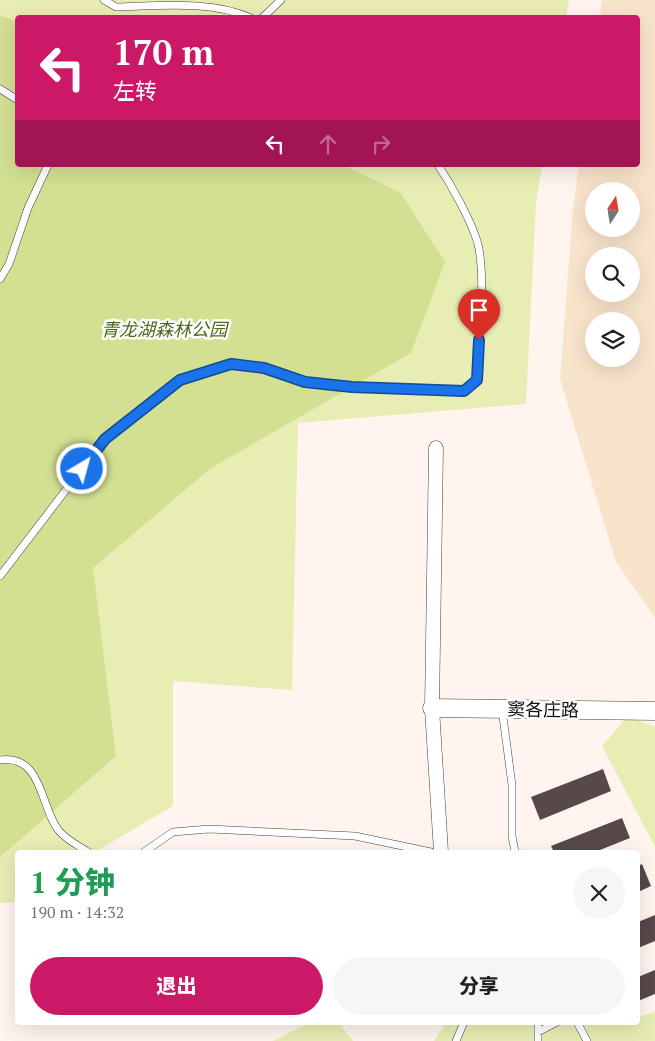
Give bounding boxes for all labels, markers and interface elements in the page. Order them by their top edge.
text: 170 m [113,29,214,75]
icon: left [30,35,95,100]
text: 左转 [113,76,157,105]
icon: left [261,130,289,158]
icon: ahead [314,130,342,158]
icon: right [367,130,395,158]
north arrow [585,182,640,238]
map controls [585,182,640,367]
button: search [585,247,640,302]
pin [458,289,500,340]
icon: arrive [465,296,493,324]
button: layers [585,312,640,367]
park label: 青龙湖森林公园 [101,317,230,341]
position arrow [55,442,107,494]
street label: 窦各庄路 [507,696,579,722]
text: 1 分钟 [30,862,115,902]
button: close [573,867,625,919]
text: 190 m · 14:32 [30,901,124,923]
button: 退出 [30,957,323,1015]
button: 分享 [333,957,625,1015]

